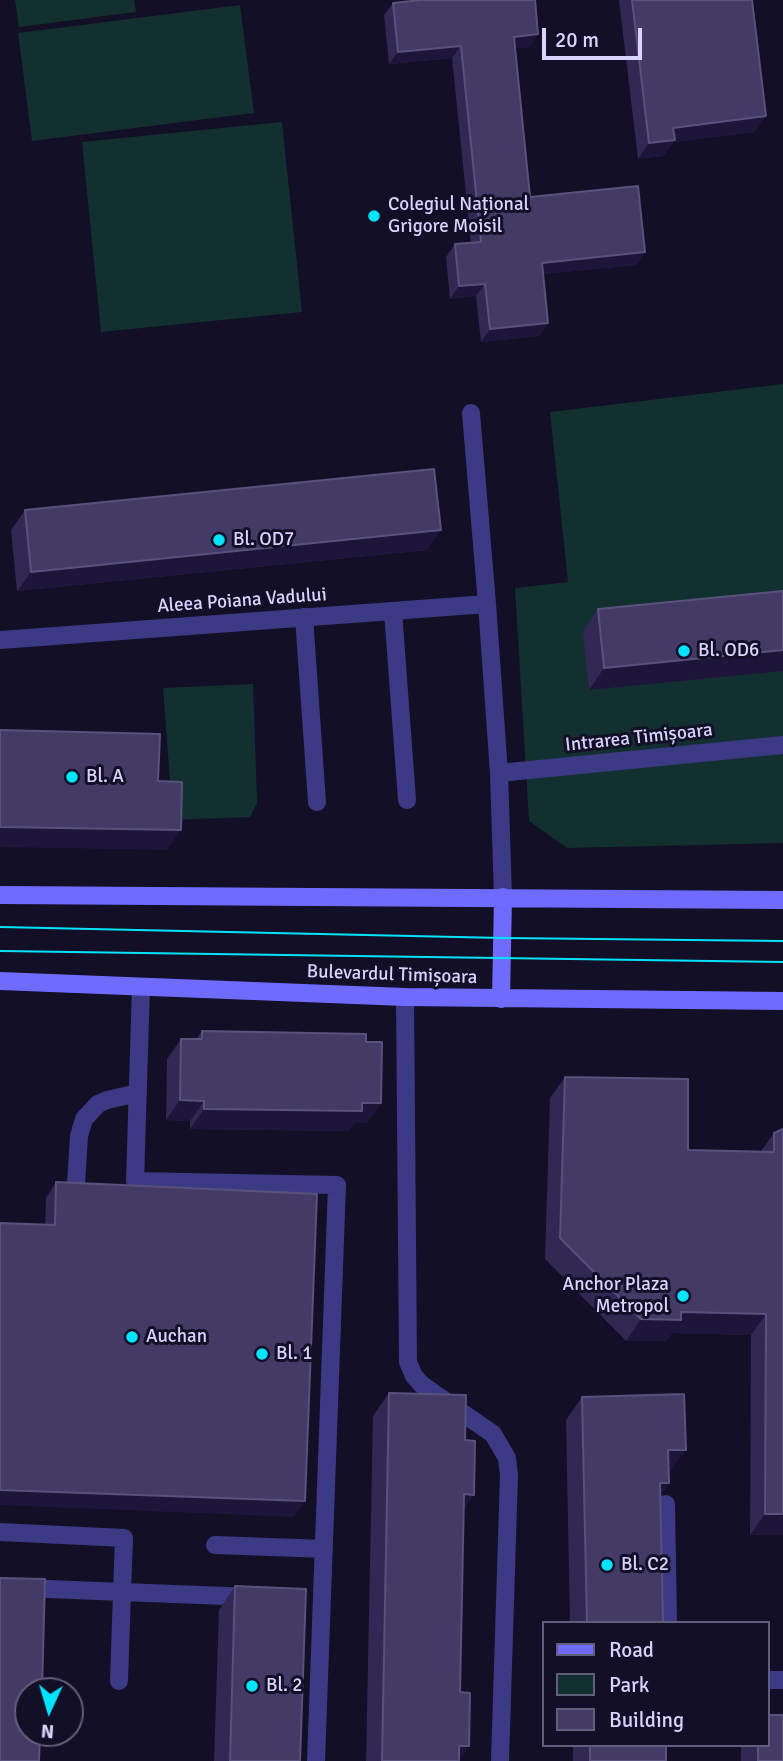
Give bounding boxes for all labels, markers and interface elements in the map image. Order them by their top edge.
scale bar [545,14,645,58]
text: 20 m [555,27,599,53]
place label: Colegiul Național Grigore Moisil [388,194,529,238]
marker: Colegiul Național Grigore Moisil [366,208,382,224]
place label: Bl. OD7 [233,529,294,551]
marker: Bl. OD7 [211,532,227,548]
street label: Aleea Poiana Vadului [157,584,327,618]
place label: Bl. OD6 [698,640,759,662]
marker: Bl. OD6 [676,643,692,659]
street label: Intrarea Timișoara [564,719,714,757]
place label: Bl. A [86,766,124,788]
marker: Bl. A [64,769,80,785]
street label: Bulevardul Timișoara [306,961,478,989]
place label: Anchor Plaza Metropol [563,1274,669,1318]
marker: Anchor Plaza Metropol [675,1288,691,1304]
place label: Auchan [146,1326,207,1348]
marker: Auchan [124,1329,140,1345]
place label: Bl. 1 [276,1343,313,1365]
marker: Bl. 1 [254,1346,270,1362]
place label: Bl. C2 [621,1554,669,1576]
marker: Bl. C2 [599,1557,615,1573]
legend [542,1621,769,1747]
text: Road [609,1637,654,1663]
text: Park [609,1672,649,1698]
place label: Bl. 2 [266,1675,303,1697]
north arrow [14,1677,84,1747]
marker: Bl. 2 [244,1678,260,1694]
text: Building [609,1707,684,1733]
text: N [40,1719,55,1743]

